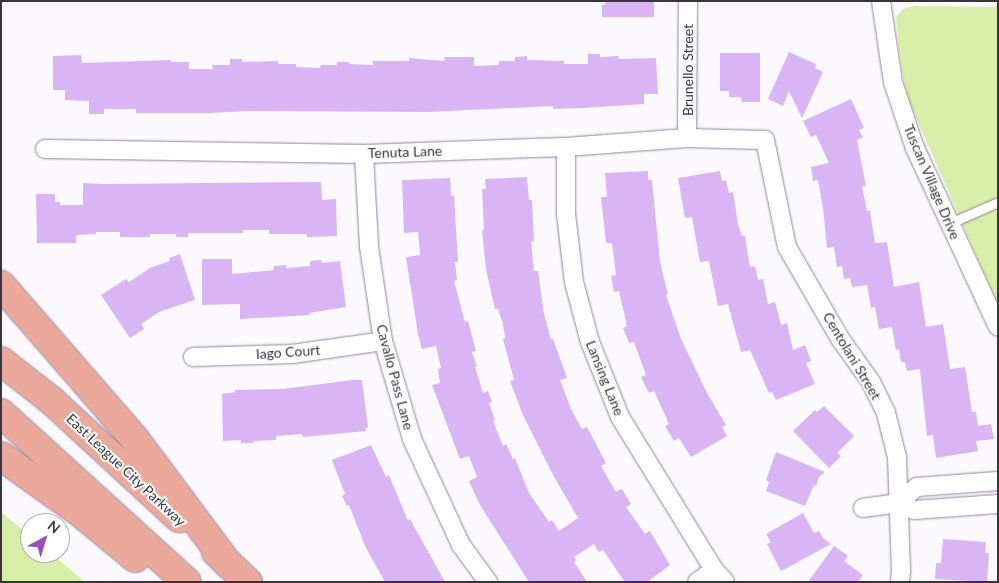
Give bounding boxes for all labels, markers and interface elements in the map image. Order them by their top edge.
street label: Brunello Street [680,24,696,116]
street label: Tuscan Village Drive [900,122,964,242]
street label: Tenuta Lane [367,142,443,162]
street label: Centolani Street [819,309,885,403]
street label: Cavallo Pass Lane [373,322,417,432]
street label: Lansing Lane [582,338,628,418]
street label: Iago Court [255,341,321,363]
street label: East League City Parkway [63,410,189,530]
north arrow [20,513,70,563]
text: N [45,517,64,537]

